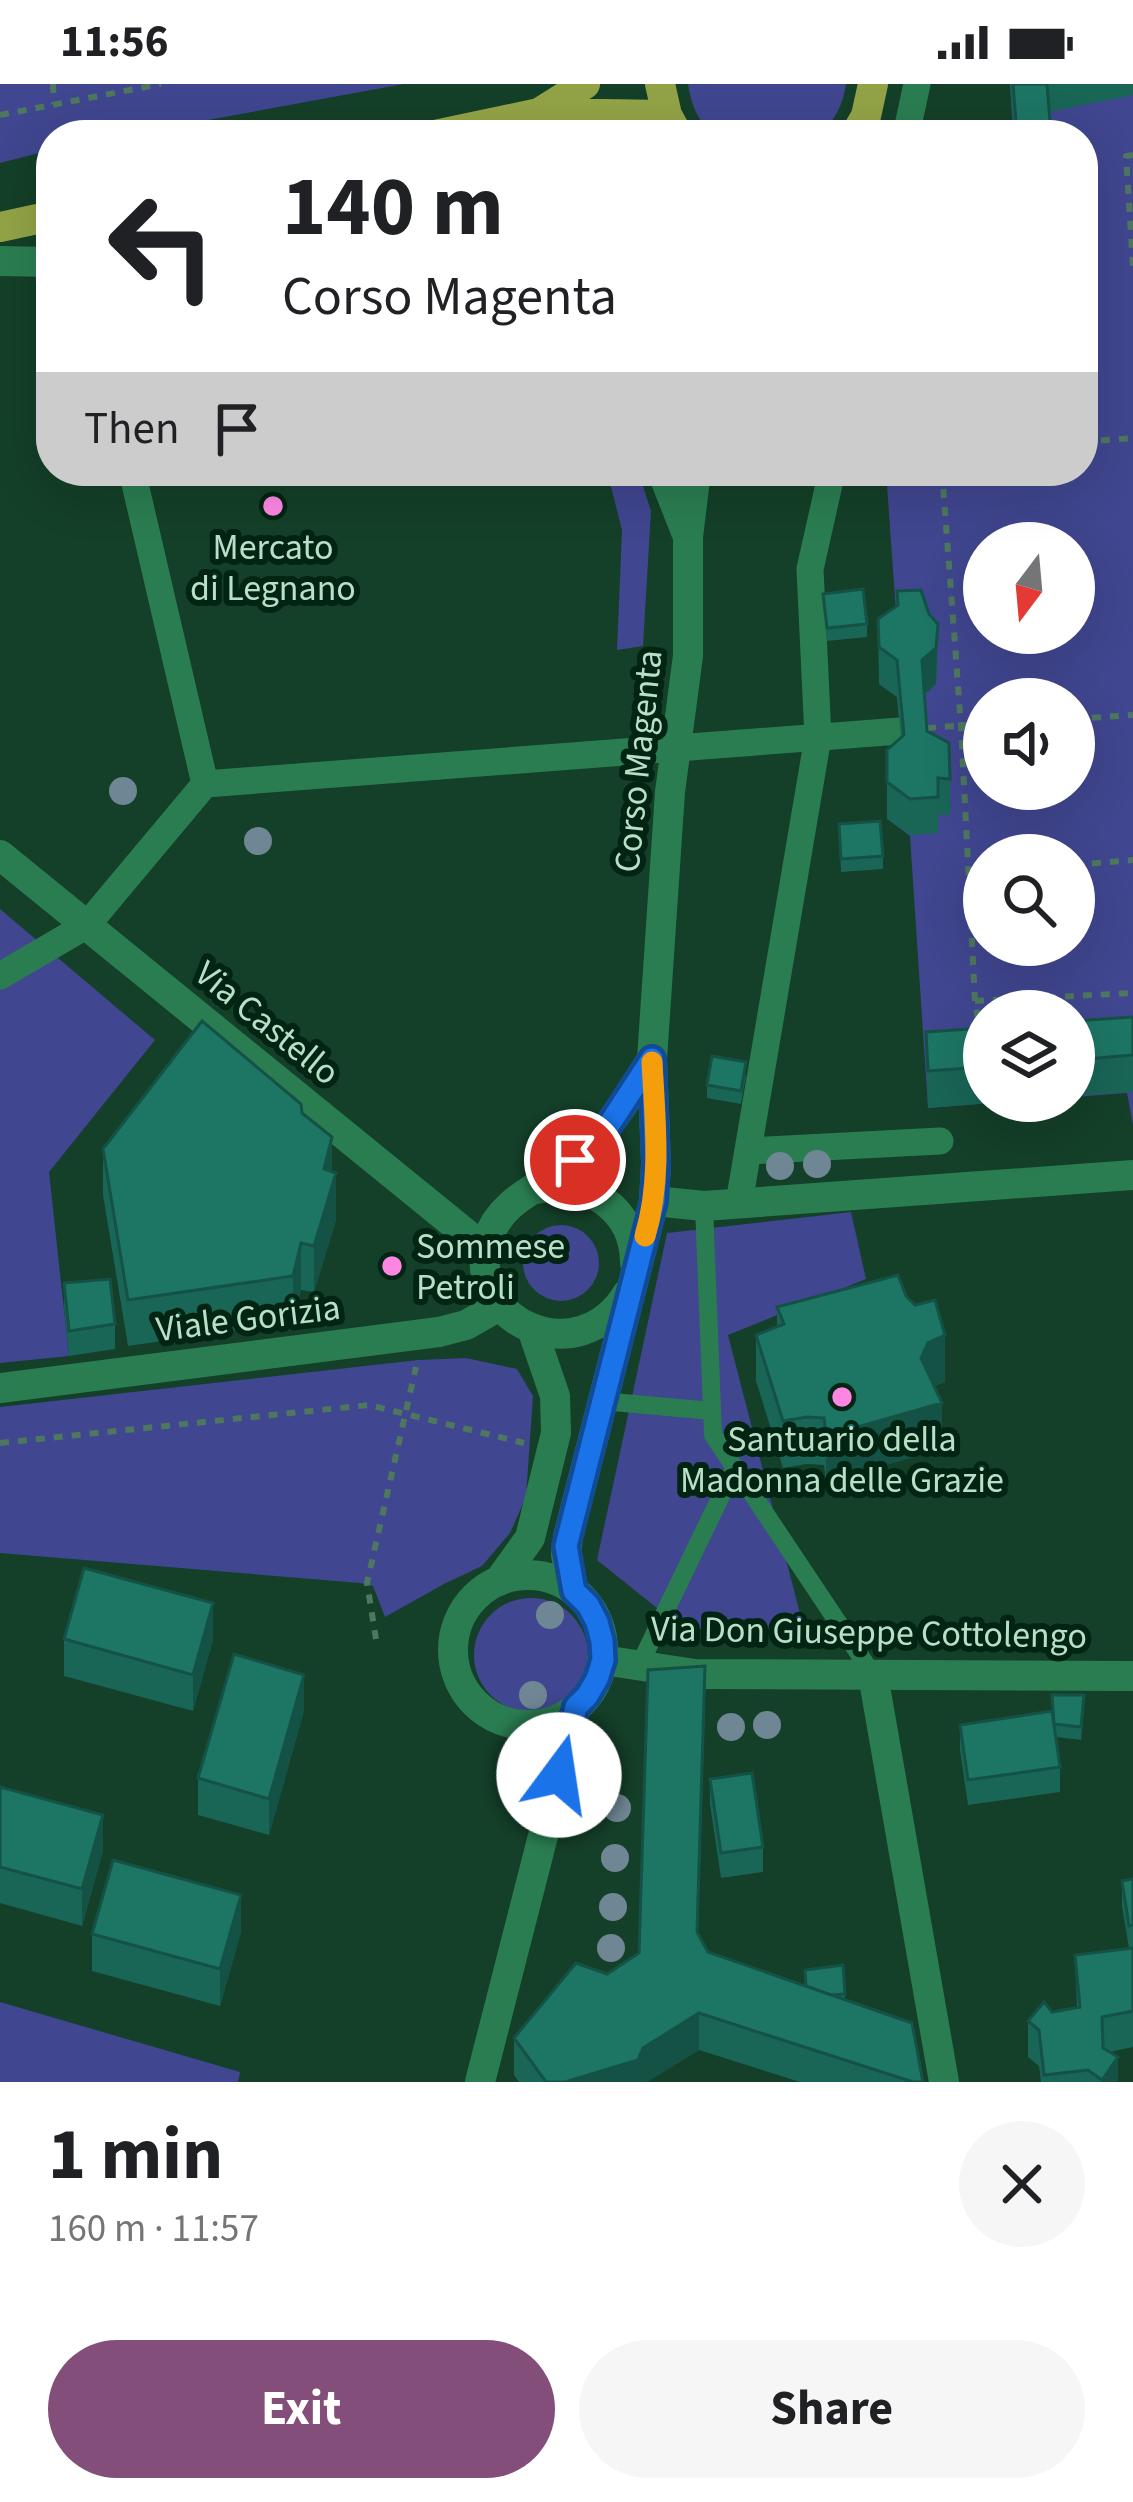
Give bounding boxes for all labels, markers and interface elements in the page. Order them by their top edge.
text: 11:56 [60,10,169,74]
text: 140 m [282,148,504,268]
icon: left [84,168,240,324]
text: Corso Magenta [282,259,617,336]
icon: arrive [204,396,270,462]
text: Then [84,397,180,461]
marker: Mercato di Legnano [260,493,286,519]
place label: Mercato di Legnano [190,522,356,614]
north arrow [963,522,1095,654]
map controls [963,522,1095,1122]
street label: Corso Magenta [601,647,676,875]
button: sound [963,678,1095,810]
button: search [963,834,1095,966]
street label: Via Castello [184,949,350,1097]
button: layers [963,990,1095,1122]
pin [524,1109,626,1211]
icon: arrive [542,1127,608,1193]
place label: Sommese Petroli [416,1221,565,1313]
marker: Sommese Petroli [379,1253,405,1279]
street label: Viale Gorizia [153,1282,343,1355]
marker: Santuario della Madonna delle Grazie [829,1384,855,1410]
place label: Santuario della Madonna delle Grazie [680,1414,1004,1506]
street label: Via Don Giuseppe Cottolengo [651,1603,1087,1662]
position arrow [496,1712,622,1838]
text: 1 min [48,2104,223,2207]
button: close [959,2121,1085,2247]
text: 160 m · 11:57 [48,2201,259,2257]
button: Exit [48,2340,555,2478]
button: Share [579,2340,1085,2478]

